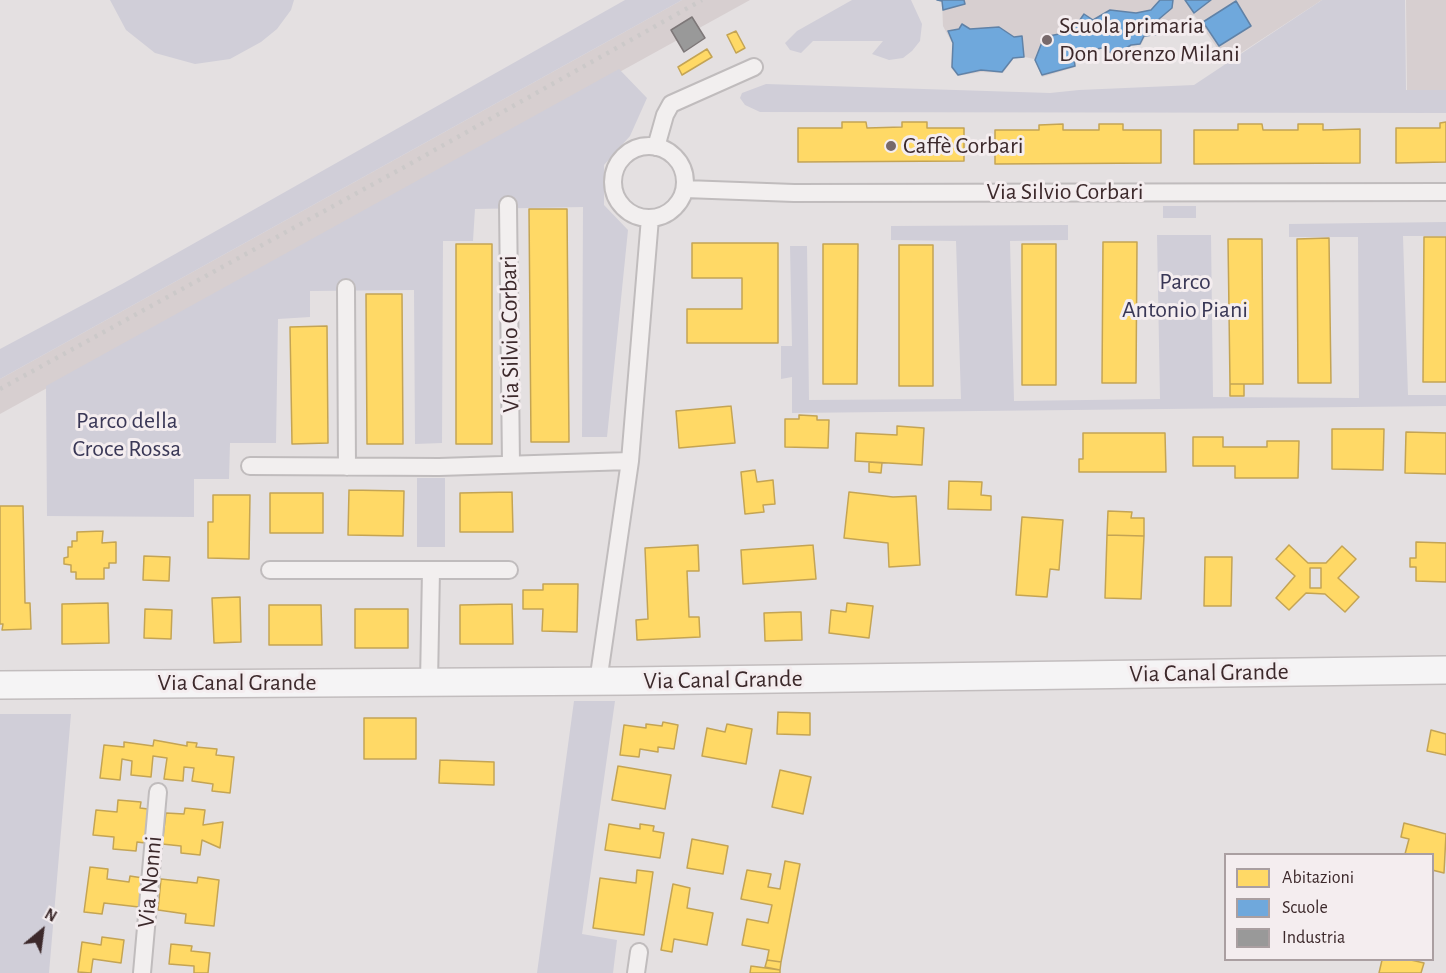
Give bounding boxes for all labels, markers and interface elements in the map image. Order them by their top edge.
place label: Scuola primaria Don Lorenzo Milani [1059,12,1240,68]
marker: Scuola primaria Don Lorenzo Milani [1040,33,1054,47]
place label: Caffè Corbari [903,132,1024,160]
marker: Caffè Corbari [884,139,898,153]
street label: Via Silvio Corbari [986,178,1144,206]
street label: Via Silvio Corbari [494,255,526,413]
park label: Parco Antonio Piani [1122,268,1248,324]
park label: Parco della Croce Rossa [73,407,181,463]
street label: Via Canal Grande [1129,657,1289,689]
street label: Via Canal Grande [643,664,803,696]
street label: Via Canal Grande [157,669,317,697]
street label: Via Nonni [132,835,168,929]
legend [1224,853,1434,961]
text: Abitazioni [1282,869,1354,887]
text: Scuole [1282,899,1328,917]
north arrow [12,901,72,961]
text: N [42,906,59,925]
text: Industria [1282,929,1345,947]

